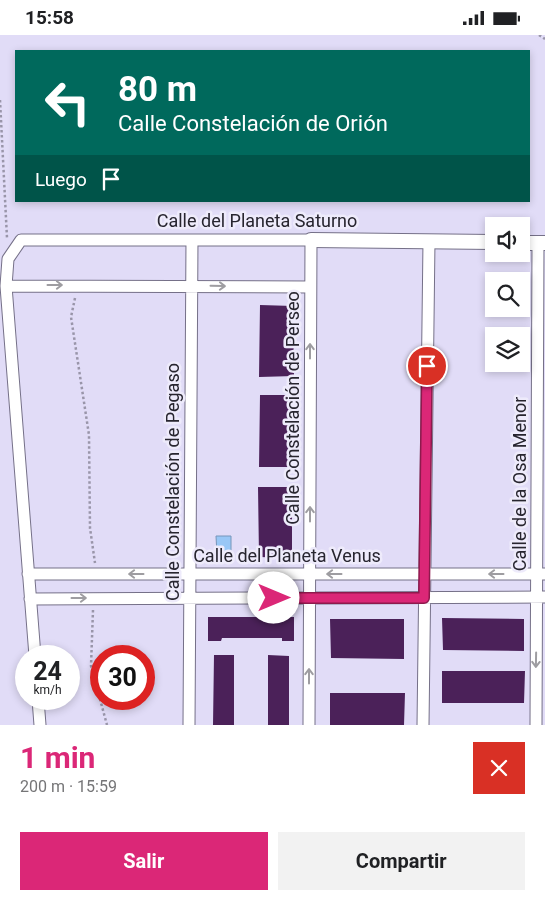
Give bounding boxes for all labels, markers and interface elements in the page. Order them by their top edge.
text: 15:58 [25,6,74,29]
text: 80 m [118,69,197,110]
icon: left [35,70,100,135]
text: Calle Constelación de Orión [118,111,388,136]
icon: arrive [97,165,125,193]
text: Luego [35,168,87,191]
street label: Calle del Planeta Saturno [157,210,357,231]
map controls [485,217,530,372]
button: sound [485,217,530,262]
button: search [485,272,530,317]
one-way arrow [46,280,63,290]
one-way arrow [209,281,225,290]
street label: Calle Constelación de Perseo [282,291,303,525]
button: layers [485,327,530,372]
one-way arrow [305,344,315,360]
pin [406,345,448,387]
icon: arrive [413,352,441,380]
street label: Calle Constelación de Pegaso [162,363,183,601]
street label: Calle de la Osa Menor [509,397,530,571]
one-way arrow [305,506,315,522]
street label: Calle del Planeta Venus [193,545,381,566]
one-way arrow [129,569,145,579]
one-way arrow [326,569,342,579]
one-way arrow [489,569,505,579]
position arrow [247,571,299,623]
one-way arrow [71,594,87,603]
speed limit sign: 30 [90,645,155,710]
one-way arrow [531,651,541,667]
text: 24 [33,657,62,686]
one-way arrow [304,669,314,685]
text: km/h [33,683,62,697]
text: 1 min [20,740,95,775]
button: close [473,742,525,794]
text: 200 m · 15:59 [20,777,117,796]
button: Salir [20,832,268,890]
button: Compartir [278,832,525,890]

